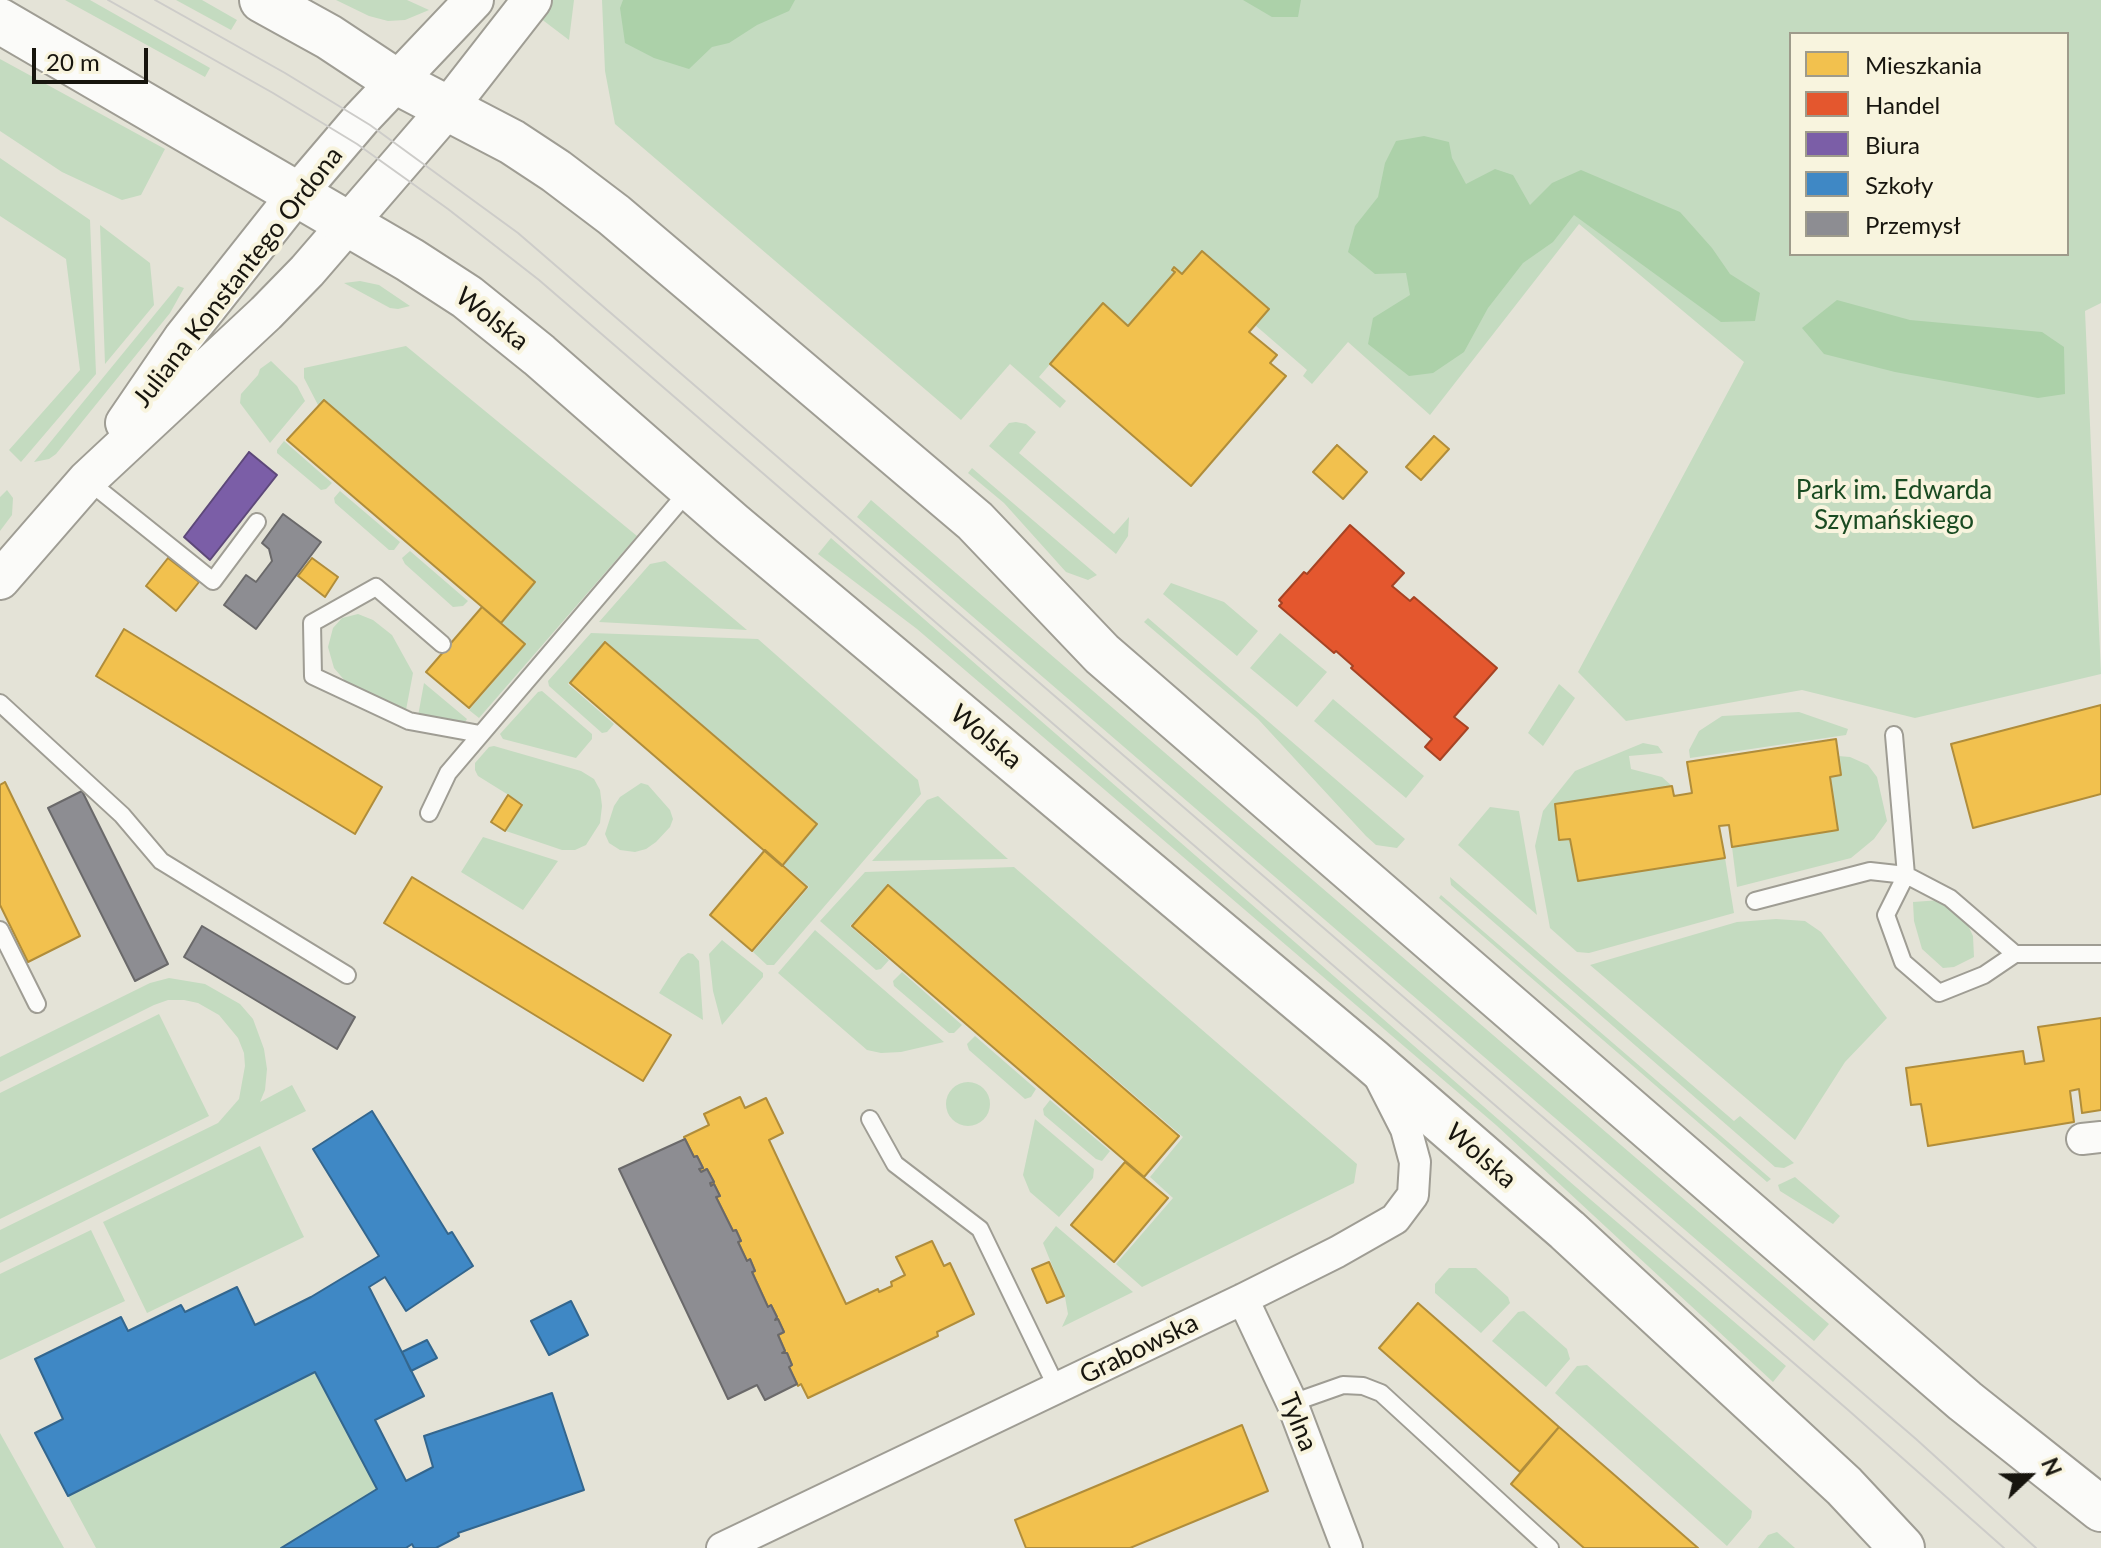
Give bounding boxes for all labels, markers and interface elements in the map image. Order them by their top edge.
scale bar [36,32,152,82]
legend [1789,32,2069,256]
text: 20 m [46,47,100,76]
text: Mieszkania [1865,50,1982,79]
text: Handel [1865,90,1940,119]
text: Biura [1865,130,1920,159]
street label: Juliana Konstantego Ordona [127,141,349,413]
text: Szkoły [1865,170,1933,199]
text: Przemysł [1865,210,1961,239]
street label: Wolska [449,281,535,357]
park label: Park im. Edwarda Szymańskiego [1796,475,1992,536]
street label: Wolska [944,698,1028,776]
street label: Wolska [1439,1117,1523,1195]
street label: Grabowska [1075,1307,1203,1391]
street label: Tylna [1272,1388,1324,1456]
north arrow [1989,1436,2069,1516]
text: N [2036,1454,2067,1480]

